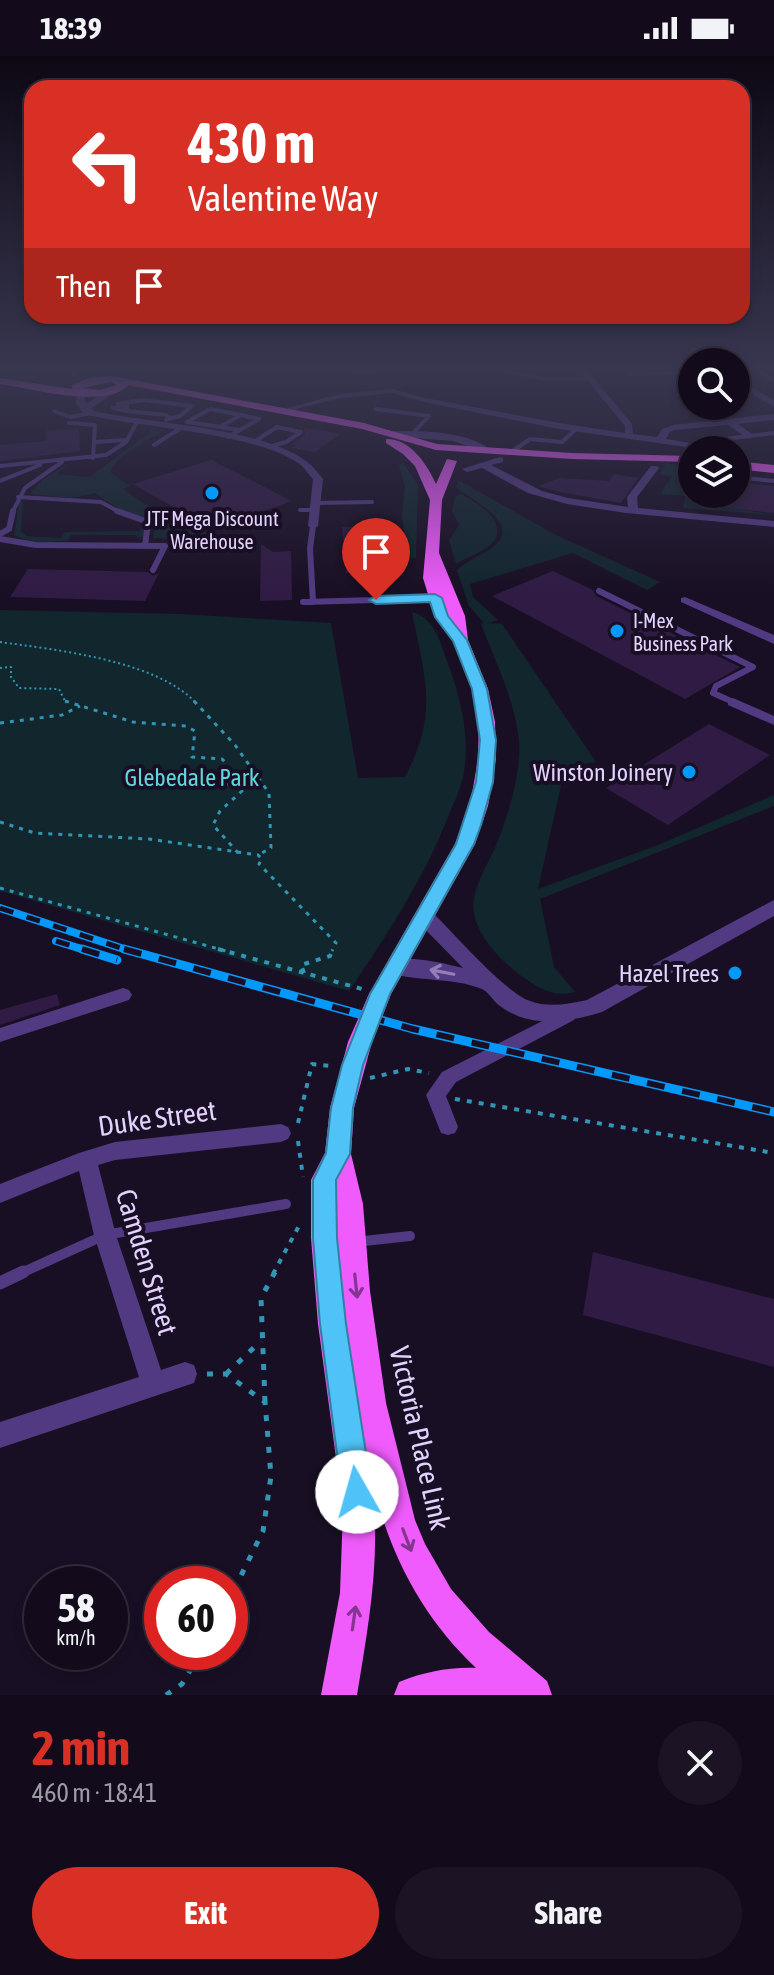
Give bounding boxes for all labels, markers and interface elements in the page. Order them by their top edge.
text: 18:39 [40,11,102,45]
text: 430 m [188,111,315,175]
icon: left [56,112,160,216]
text: Valentine Way [188,177,378,219]
icon: arrive [127,264,171,308]
text: Then [56,269,111,303]
map controls [678,348,750,508]
button: search [678,348,750,420]
button: layers [678,436,750,508]
marker: JTF Mega Discount Warehouse [203,484,221,502]
place label: JTF Mega Discount Warehouse [145,507,279,553]
pin [342,518,410,600]
icon: arrive [354,530,398,574]
place label: I-Mex Business Park [633,609,733,655]
marker: I-Mex Business Park [608,622,626,640]
place label: Winston Joinery [533,759,673,786]
marker: Winston Joinery [680,763,698,781]
park label: Glebedale Park [125,764,260,791]
place label: Hazel Trees [619,960,719,987]
one-way arrow [429,963,455,978]
marker: Hazel Trees [726,964,744,982]
street label: Duke Street [96,1094,218,1142]
street label: Camden Street [110,1185,184,1339]
one-way arrow [348,1272,363,1298]
street label: Victoria Place Link [383,1343,457,1533]
position arrow [315,1450,399,1534]
one-way arrow [401,1527,416,1552]
speed limit sign: 60 [144,1566,248,1670]
text: 58 [57,1585,95,1630]
one-way arrow [347,1606,362,1632]
text: km/h [56,1626,96,1649]
text: 2 min [32,1720,130,1775]
button: close [658,1721,742,1805]
text: 460 m · 18:41 [32,1778,157,1808]
button: Exit [32,1867,379,1959]
button: Share [395,1867,742,1959]

